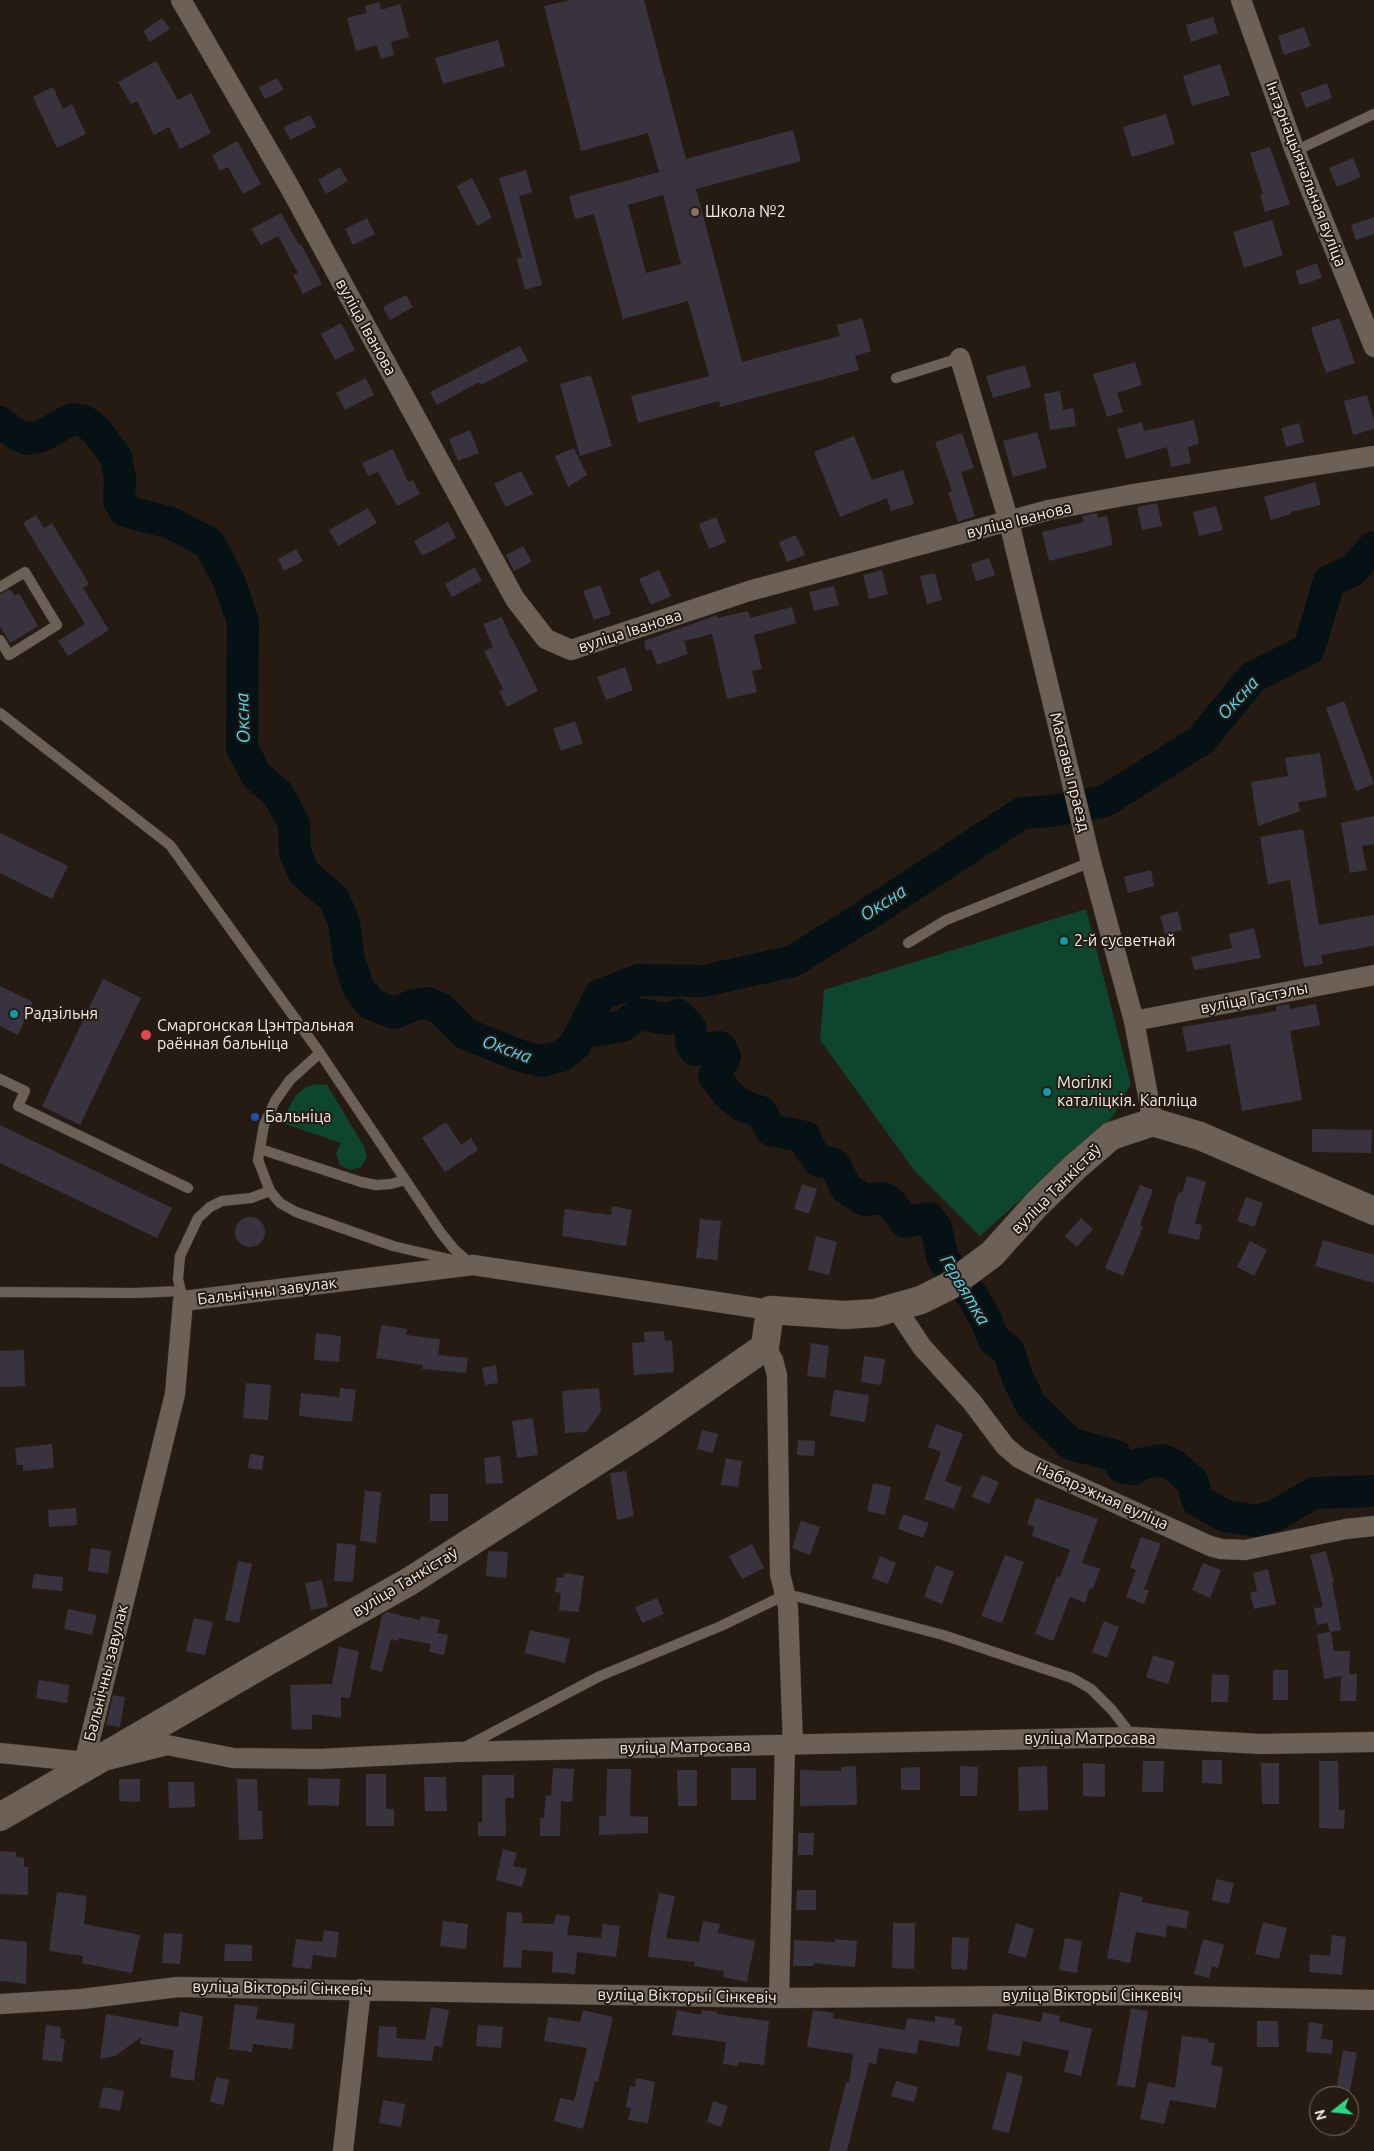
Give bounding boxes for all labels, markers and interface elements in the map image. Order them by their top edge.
street label: Інтэрнацыянальная вуліца [1262,79,1350,269]
place label: Школа №2 [705,202,786,222]
marker: Школа №2 [689,206,701,218]
street label: вуліца Іванова [332,275,400,379]
street label: вуліца Іванова [964,498,1074,542]
street label: вуліца Іванова [576,605,684,657]
water label: Оксна [1213,672,1263,724]
water label: Оксна [231,692,255,744]
street label: Маставы праезд [1046,710,1094,834]
water label: Оксна [856,880,910,926]
place label: 2-й сусветнай [1074,931,1175,951]
marker: 2-й сусветнай [1058,935,1070,947]
street label: вуліца Гастэлы [1199,978,1309,1018]
place label: Радзільня [24,1004,98,1024]
marker: Радзільня [8,1008,20,1020]
place label: Смаргонская Цэнтральная раённая бальніца [157,1016,354,1054]
marker: Смаргонская Цэнтральная раённая бальніца [139,1028,153,1042]
water label: Оксна [479,1030,535,1068]
place label: Могілкі каталіцкія. Капліца [1057,1073,1198,1111]
marker: Могілкі каталіцкія. Капліца [1041,1086,1053,1098]
place label: Бальніца [265,1107,331,1127]
marker: Бальніца [249,1111,261,1123]
street label: вуліца Танкістаў [1007,1140,1105,1238]
water label: Гервятка [936,1251,994,1329]
street label: Бальнічны завулак [196,1273,338,1309]
street label: Набярэжная вуліца [1033,1458,1171,1534]
street label: вуліца Танкістаў [349,1543,461,1621]
street label: Бальнічны завулак [80,1603,132,1743]
street label: вуліца Матросава [1024,1729,1156,1749]
street label: вуліца Матросава [619,1736,751,1758]
street label: вуліца Вікторыі Сінкевіч [192,1977,372,1999]
street label: вуліца Вікторыі Сінкевіч [597,1985,777,2007]
street label: вуліца Вікторыі Сінкевіч [1002,1986,1182,2006]
north arrow [1309,2086,1359,2136]
text: N [1311,2108,1330,2122]

